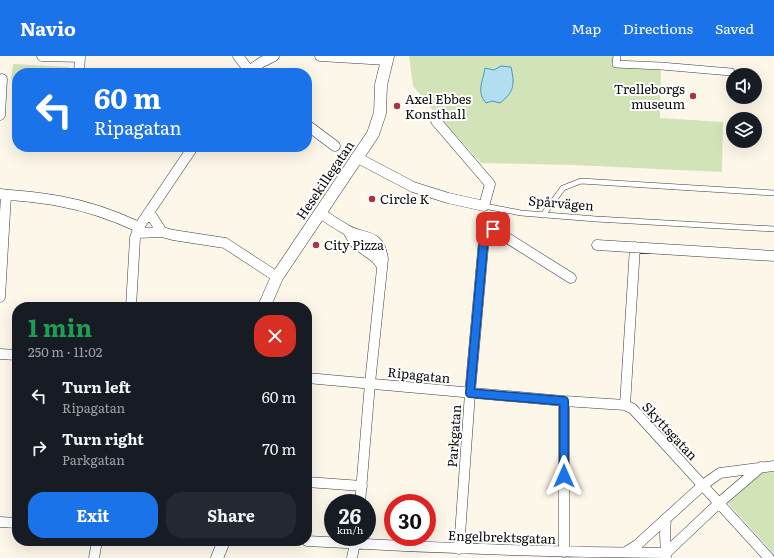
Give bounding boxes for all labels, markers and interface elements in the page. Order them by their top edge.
text: Navio [20,14,76,42]
text: Map [571,18,601,38]
text: Directions [623,18,693,38]
text: Saved [715,18,754,38]
map controls [726,68,762,148]
button: sound [726,68,762,104]
text: 60 m [94,76,161,118]
place label: Trelleborgs museum [614,79,685,113]
icon: left [28,84,80,136]
place label: Axel Ebbes Konsthall [405,89,471,123]
marker: Trelleborgs museum [688,91,698,101]
marker: Axel Ebbes Konsthall [392,101,402,111]
button: layers [726,112,762,148]
text: Ripagatan [94,114,181,141]
street label: Hesekillegatan [291,136,358,223]
place label: Circle K [380,189,429,208]
street label: Spårvägen [528,190,595,215]
marker: Circle K [367,194,377,204]
pin [476,212,510,246]
icon: arrive [482,218,504,240]
place label: City Pizza [324,235,384,254]
marker: City Pizza [311,240,321,250]
text: 1 min [28,309,92,344]
button: close [254,315,296,357]
text: 250 m · 11:02 [28,342,102,361]
street label: Ripagatan [387,362,452,387]
text: Turn left [62,375,131,398]
icon: left [28,385,50,407]
text: 60 m [262,385,296,408]
street label: Skyttsgatan [638,397,703,464]
text: Ripagatan [62,398,125,417]
street label: Parkgatan [442,404,465,468]
text: Turn right [62,427,144,450]
icon: right [28,437,50,459]
text: 70 m [262,437,296,460]
text: Parkgatan [62,450,125,469]
position arrow [543,455,585,497]
button: Exit [28,492,158,538]
button: Share [166,492,296,538]
speed limit sign: 30 [384,494,436,546]
text: 26 [339,500,361,530]
text: km/h [337,522,363,537]
street label: Engelbrektsgatan [448,525,557,548]

